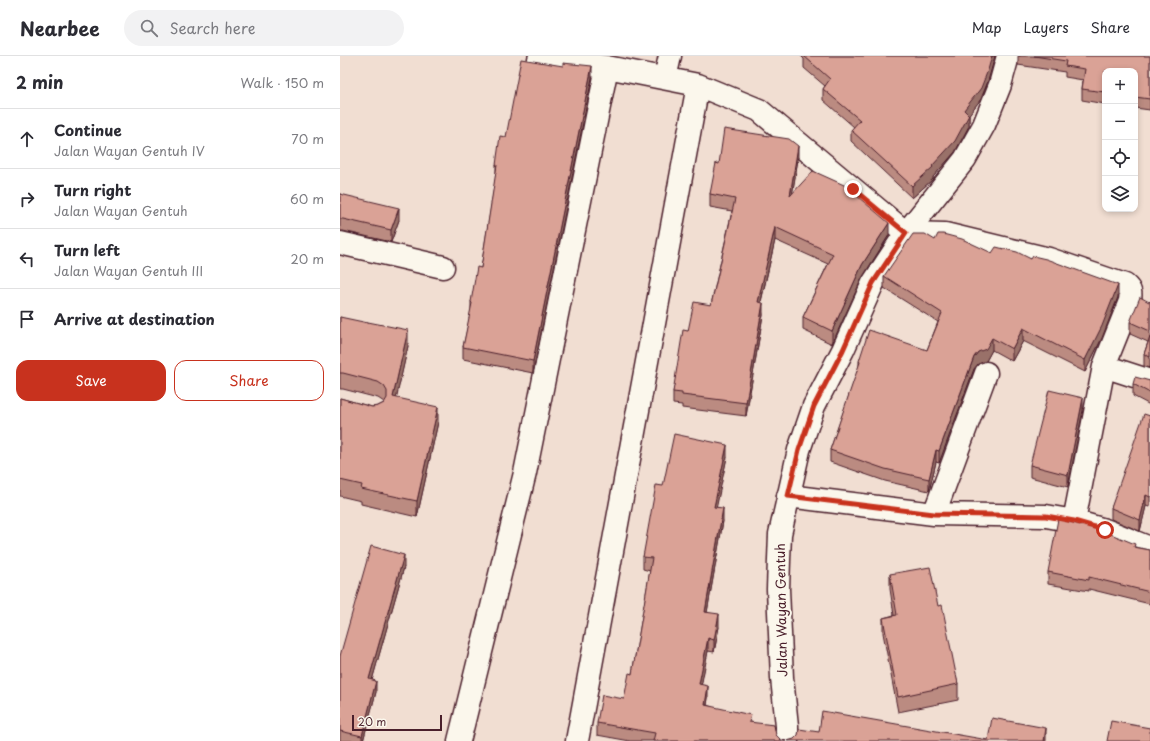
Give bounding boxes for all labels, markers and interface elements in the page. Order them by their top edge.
search box [124,10,404,46]
text: Nearbee [20,14,100,42]
text: Search here [170,16,255,39]
icon: search [138,17,160,39]
text: Map [972,17,1002,38]
text: Layers [1024,17,1069,38]
text: Share [1091,17,1130,38]
map controls [1102,68,1138,212]
button: + [1102,68,1138,104]
text: 2 min [16,69,63,95]
text: Walk · 150 m [240,73,324,92]
button: − [1102,104,1138,140]
text: Continue [54,118,122,141]
icon: ahead [16,128,38,150]
text: 70 m [291,129,324,148]
button: locate [1102,140,1138,176]
text: Jalan Wayan Gentuh IV [54,141,205,160]
button: layers [1102,176,1138,212]
text: Turn right [54,178,131,201]
route end [844,180,862,198]
icon: right [16,188,38,210]
text: 60 m [290,189,324,208]
text: Jalan Wayan Gentuh [54,201,187,220]
text: Turn left [54,238,120,261]
icon: left [16,248,38,270]
text: 20 m [290,249,324,268]
text: Jalan Wayan Gentuh III [54,261,203,280]
text: Arrive at destination [54,307,215,330]
icon: arrive [16,308,38,330]
button: Save [16,360,166,401]
button: Share [174,360,324,401]
route start [1096,521,1114,539]
street label: Jalan Wayan Gentuh [770,543,791,677]
scale bar [352,713,442,732]
text: 20 m [358,713,386,730]

